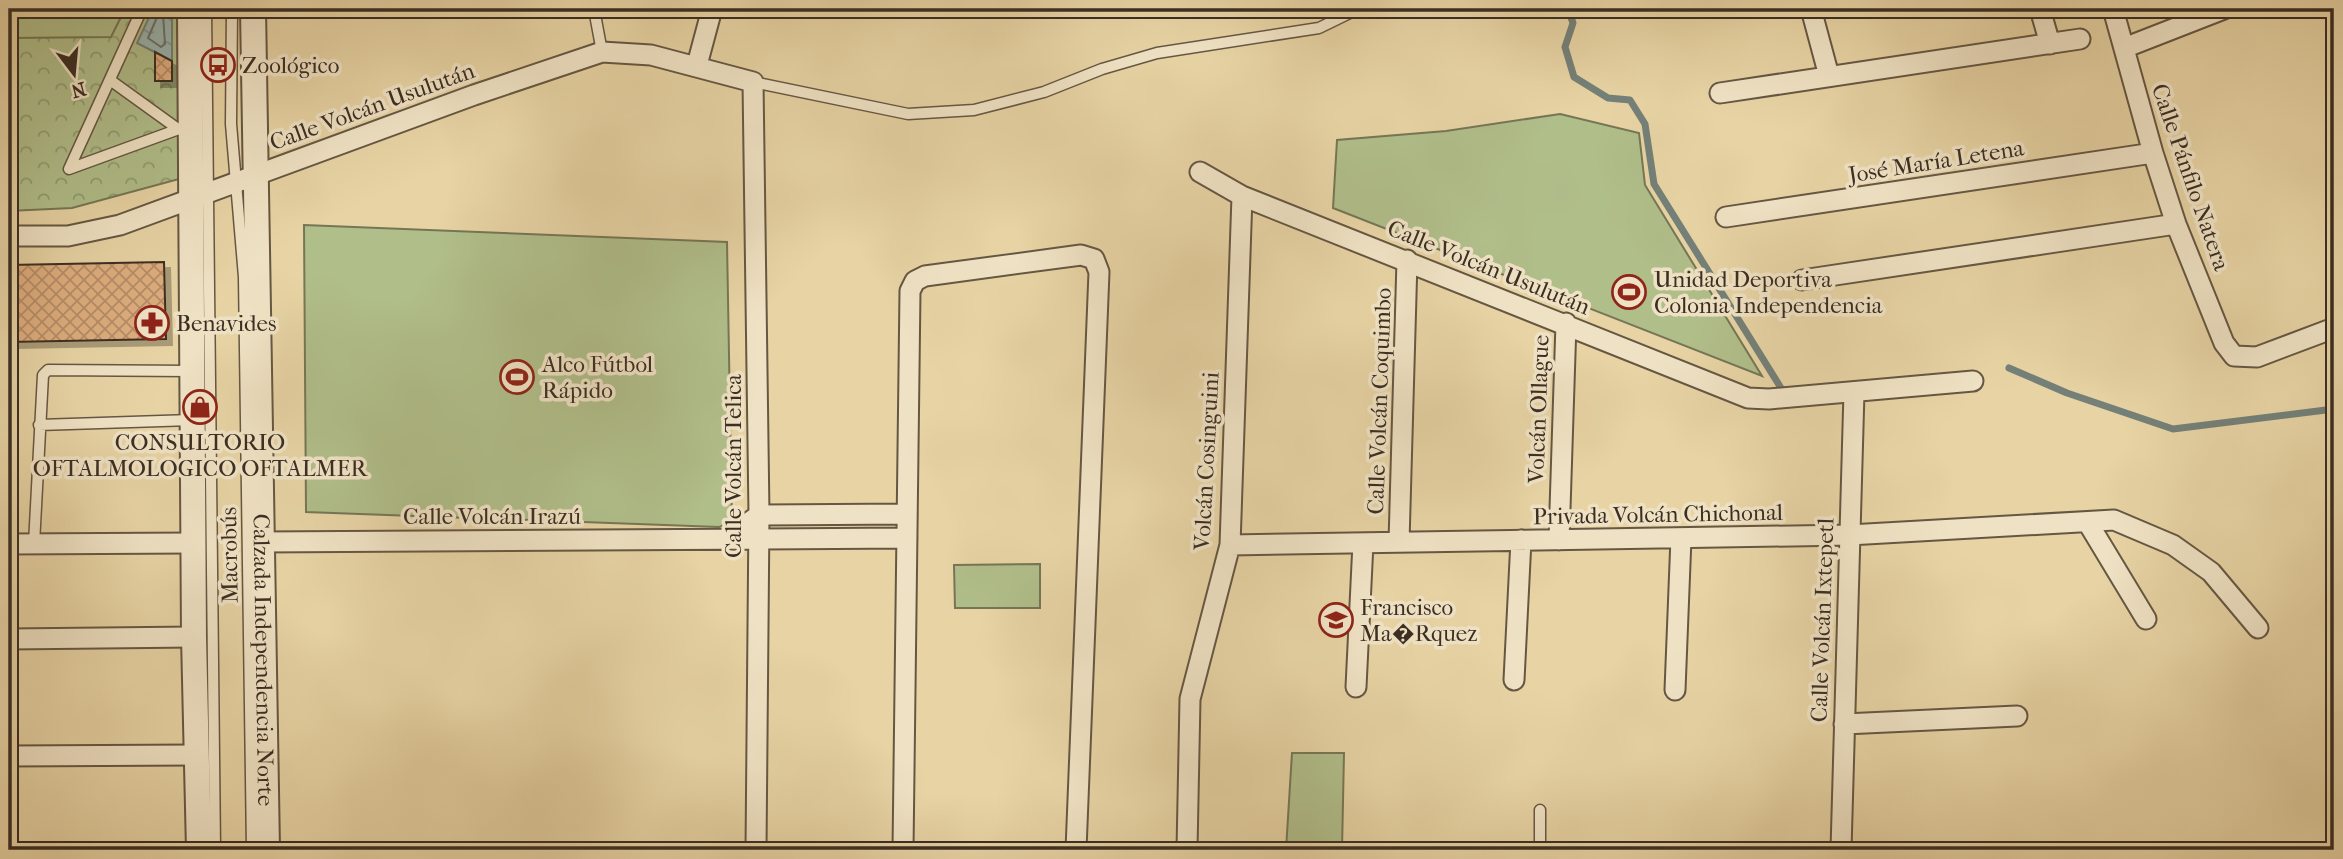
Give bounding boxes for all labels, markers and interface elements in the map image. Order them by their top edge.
north arrow [38,38,108,108]
bus stop icon: Zoológico [199,46,237,84]
place label: Zoológico [242,52,339,79]
street label: Calle Volcán Usulután [266,57,479,156]
text: N [68,77,88,102]
street label: Calle Pánfilo Natera [2146,80,2235,274]
street label: José María Letena [1844,134,2026,189]
street label: Calle Volcán Usulután [1384,214,1595,321]
place label: Unidad Deportiva Colonia Independencia [1654,266,1883,319]
sports icon: Unidad Deportiva Colonia Independencia [1610,273,1648,311]
street label: Calle Volcán Coquimbo [1362,287,1397,515]
pharmacy icon: Benavides [133,304,171,342]
place label: Benavides [176,310,276,337]
street label: Volcán Ollague [1522,334,1555,485]
place label: Alco Fútbol Rápido [541,351,654,404]
sports icon: Alco Fútbol Rápido [498,358,536,396]
street label: Volcán Cosinguini [1188,371,1225,552]
street label: Calle Volcán Telica [720,374,747,558]
shop icon: CONSULTORIO OFTALMOLOGICO OFTALMER [181,388,219,426]
place label: CONSULTORIO OFTALMOLOGICO OFTALMER [33,429,369,482]
street label: Privada Volcán Chichonal [1533,499,1784,530]
street label: Calle Volcán Irazú [403,503,581,530]
street label: Macrobús [215,507,244,603]
street label: Calzada Independencia Norte [247,513,279,806]
street label: Calle Volcán Ixtepetl [1805,517,1840,723]
place label: Francisco Ma�Rquez [1360,594,1477,647]
school or university icon: Francisco Ma�Rquez [1317,601,1355,639]

